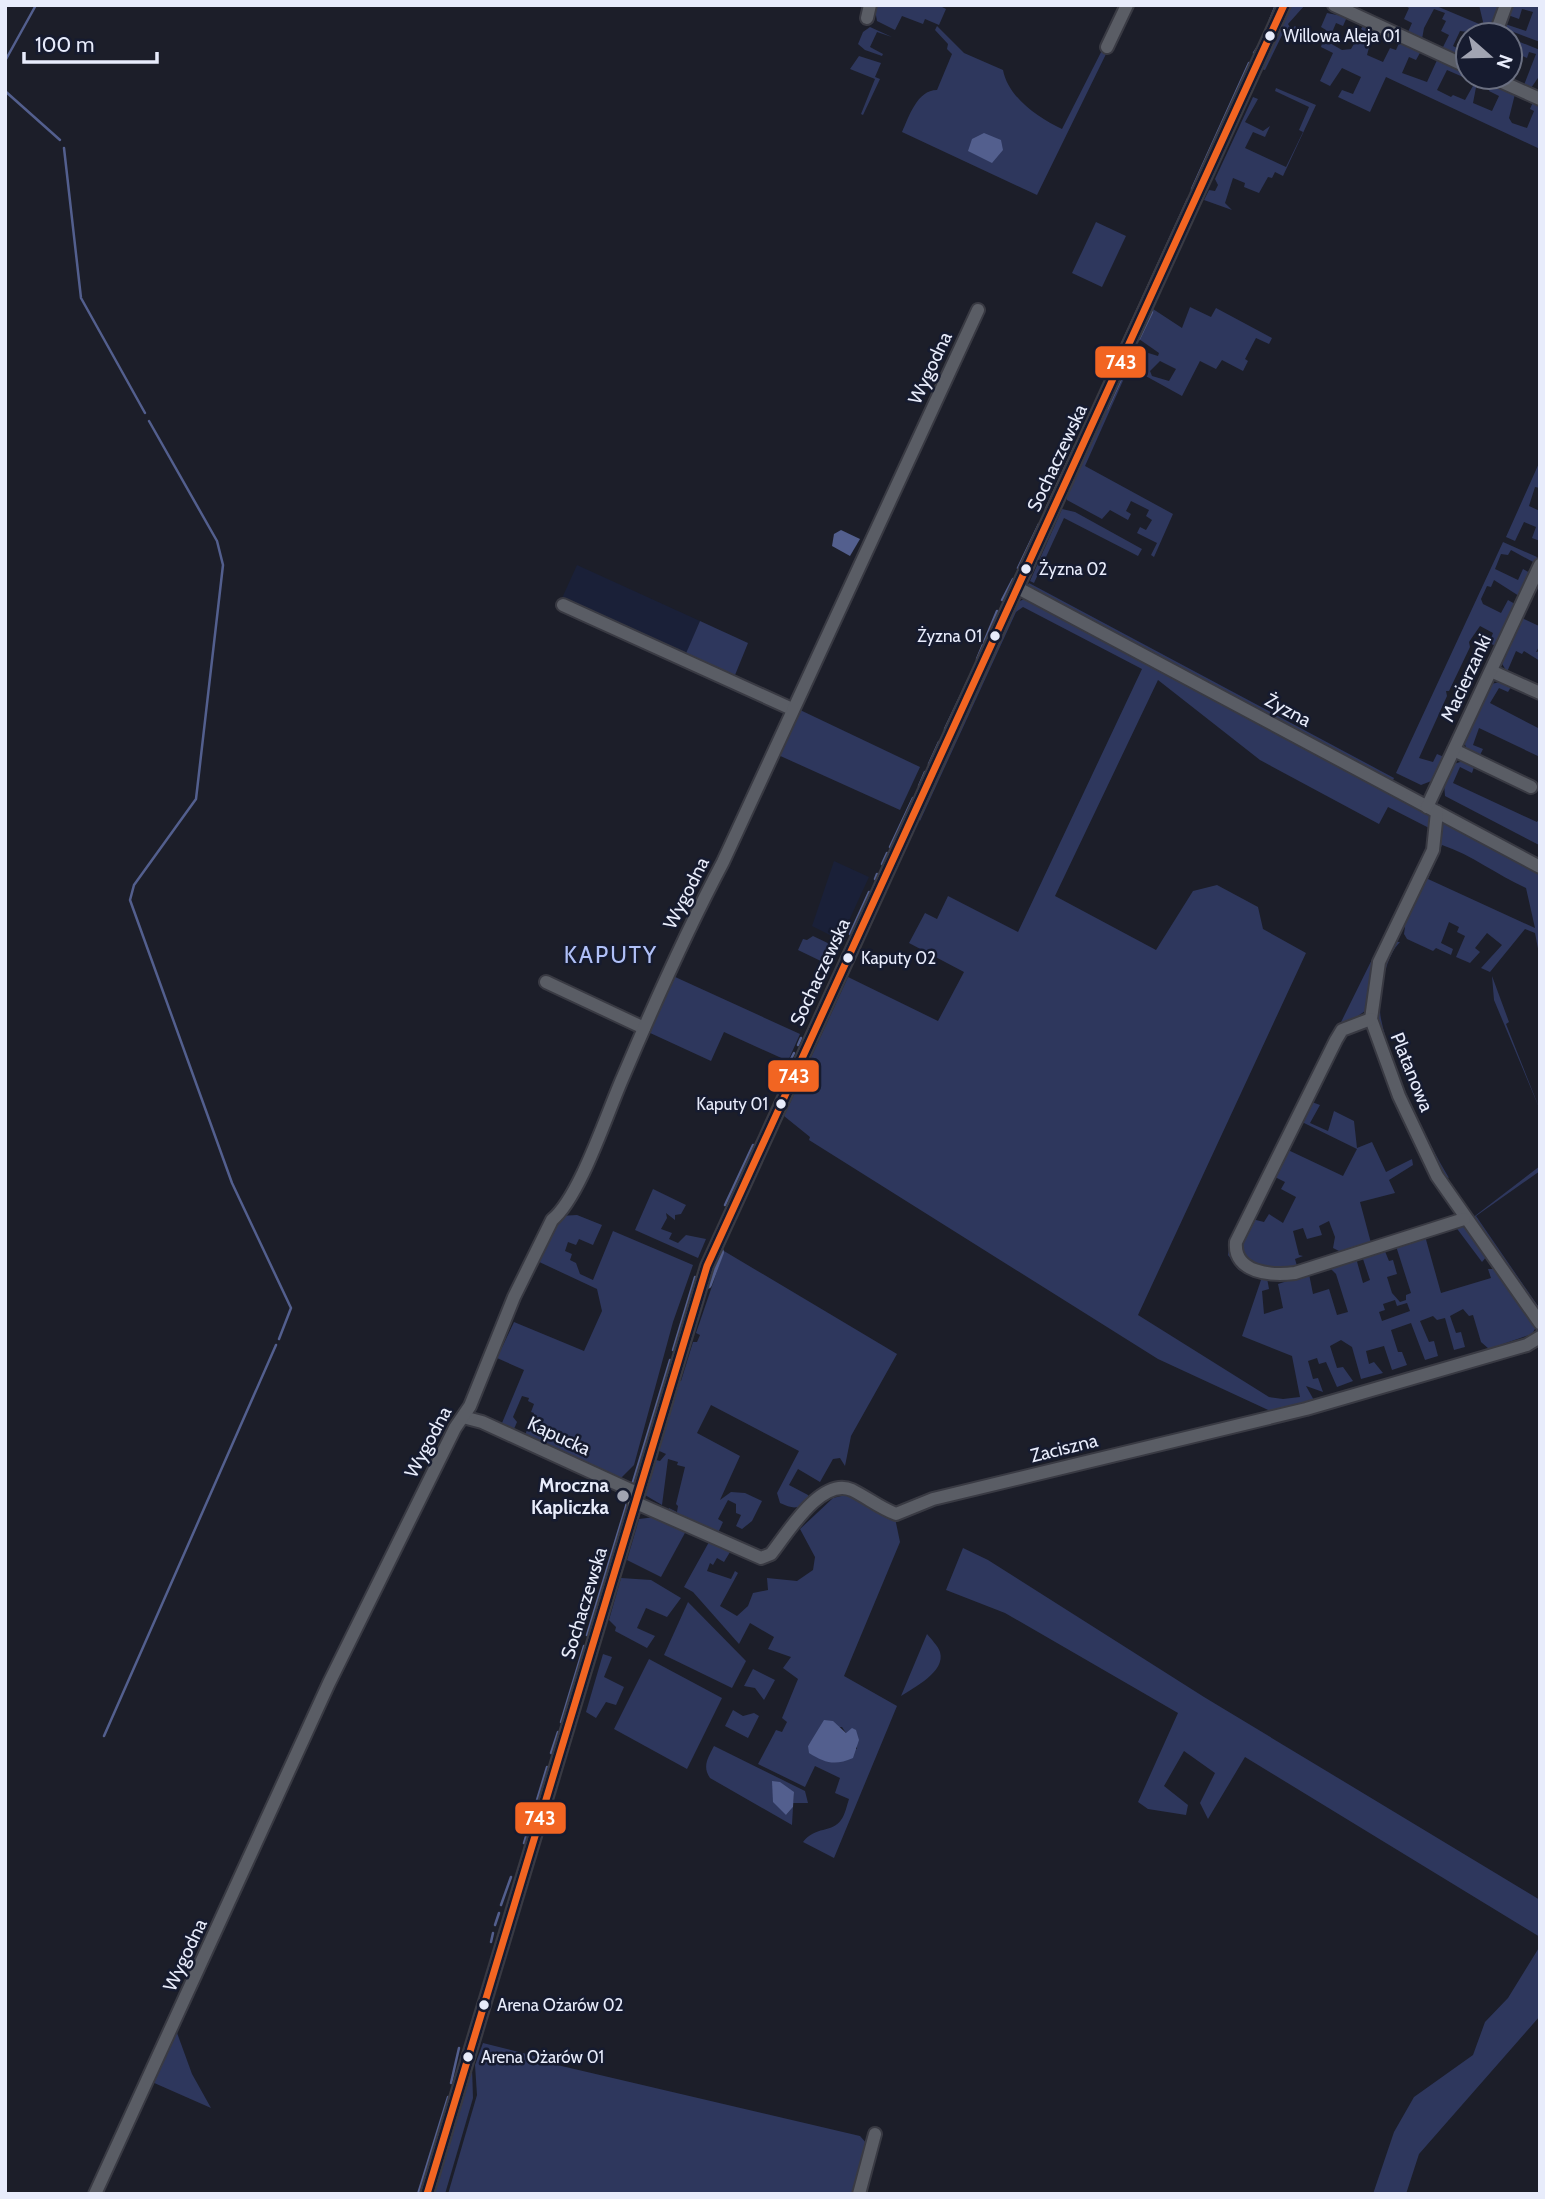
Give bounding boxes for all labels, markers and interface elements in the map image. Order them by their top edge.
scale bar [24,21,158,65]
north arrow [1454,21,1524,91]
place label: Willowa Aleja 01 [1283,26,1400,47]
marker: Willowa Aleja 01 [1263,29,1277,43]
text: 100 m [35,32,94,57]
text: N [1491,51,1518,72]
street label: Wygodna [903,328,957,408]
line badge: 743 [1094,345,1147,379]
text: 743 [1105,351,1137,374]
street label: Sochaczewska [1022,401,1092,515]
place label: Żyzna 02 [1039,559,1107,579]
marker: Żyzna 02 [1019,562,1033,576]
place label: Żyzna 01 [917,626,982,646]
marker: Żyzna 01 [988,629,1002,643]
street label: Macierzanki [1436,631,1496,725]
street label: Żyzna [1261,688,1315,732]
street label: Wygodna [658,853,714,933]
street label: Sochaczewska [785,915,855,1029]
district label: KAPUTY [564,941,658,969]
place label: Kaputy 02 [861,948,936,968]
marker: Kaputy 02 [841,951,855,965]
street label: Platanowa [1386,1029,1438,1115]
line badge: 743 [767,1059,820,1093]
text: 743 [778,1065,810,1088]
place label: Kaputy 01 [696,1094,768,1114]
marker: Kaputy 01 [774,1097,788,1111]
street label: Wygodna [400,1402,456,1482]
street label: Kapucka [524,1412,594,1460]
street label: Zaciszna [1028,1429,1100,1467]
place label: Mroczna Kapliczka [531,1474,610,1519]
marker: Mroczna Kapliczka [615,1488,631,1504]
street label: Sochaczewska [556,1544,612,1662]
line badge: 743 [514,1801,567,1835]
text: 743 [524,1807,556,1830]
street label: Wygodna [158,1915,212,1995]
place label: Arena Ożarów 02 [497,1995,623,2015]
marker: Arena Ożarów 02 [477,1998,491,2012]
place label: Arena Ożarów 01 [481,2047,604,2067]
marker: Arena Ożarów 01 [461,2050,475,2064]

